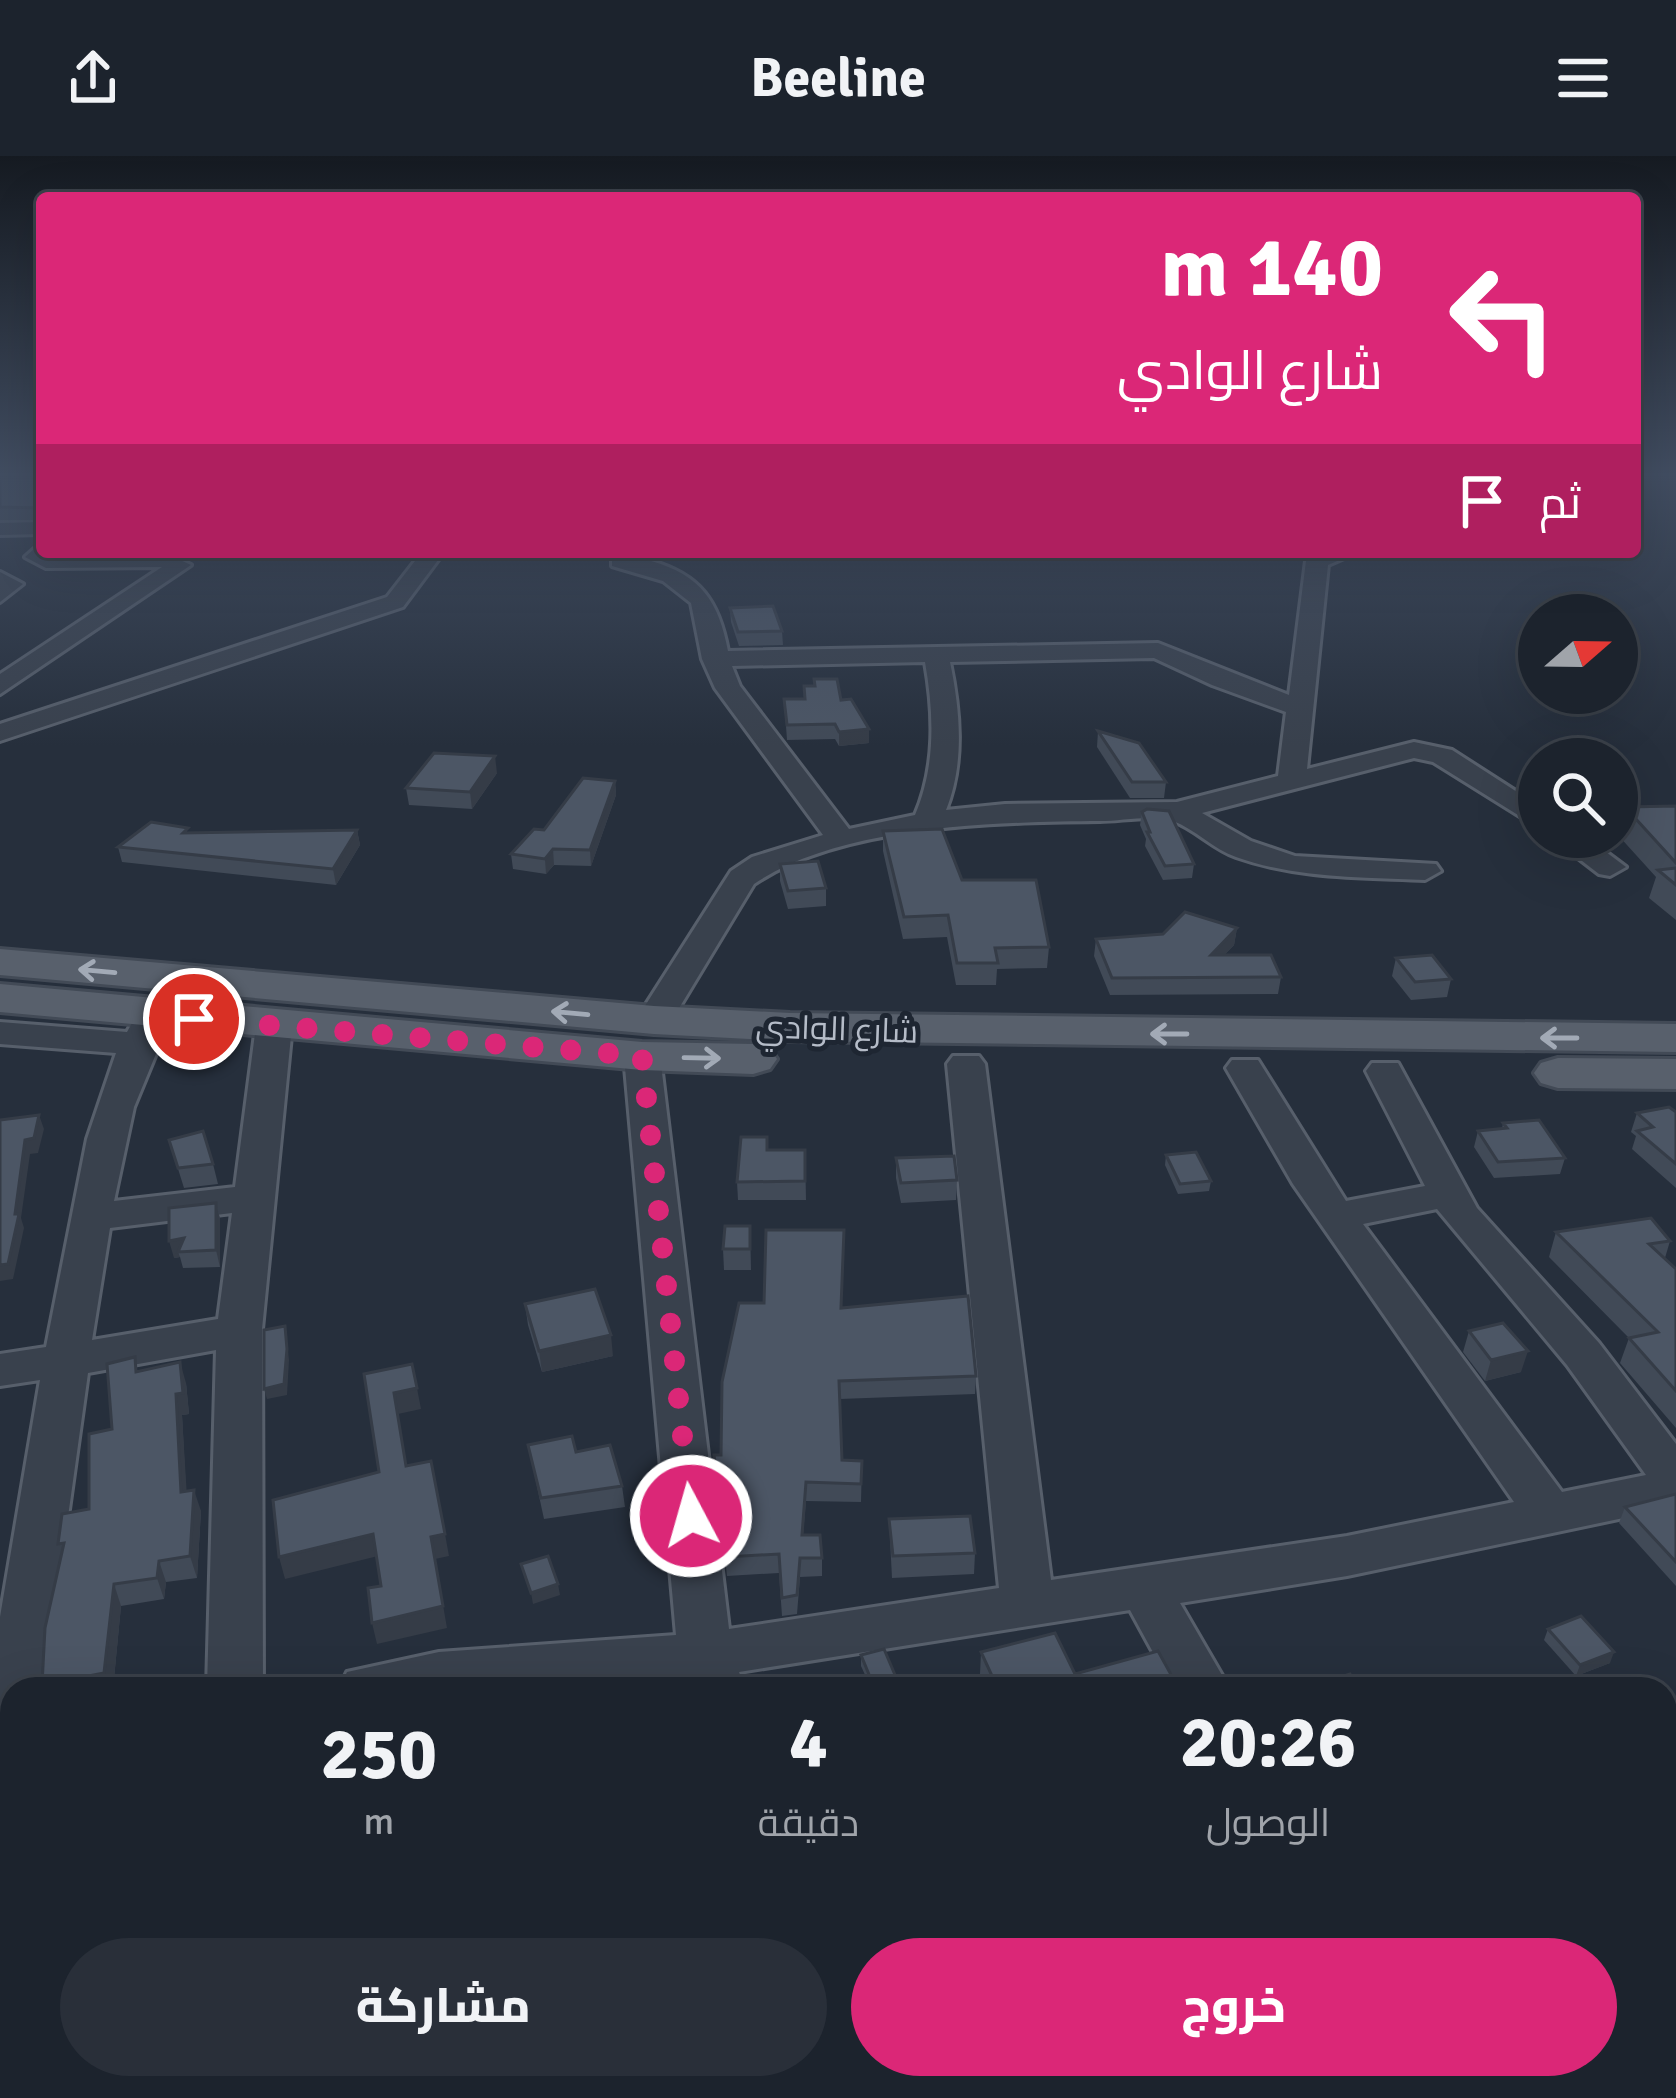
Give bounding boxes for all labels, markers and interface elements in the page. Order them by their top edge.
icon: share [60,45,126,111]
text: Beeline [750,45,926,112]
icon: menu [1550,45,1616,111]
text: 140 m [1161,216,1383,320]
icon: left [1425,240,1581,396]
text: شارع الوادي [1117,338,1383,405]
icon: arrive [1449,468,1515,534]
text: ثم [1539,476,1581,531]
north arrow [1518,594,1638,714]
map controls [1518,594,1638,858]
button: search [1518,738,1638,858]
one-way arrow [79,959,118,982]
pin [143,968,245,1070]
icon: arrive [161,986,227,1052]
one-way arrow [551,1001,590,1024]
street label: شارع الوادي [755,1006,919,1057]
one-way arrow [1150,1023,1189,1046]
one-way arrow [1540,1026,1579,1049]
one-way arrow [682,1046,721,1069]
position arrow [628,1453,754,1579]
text: 4 [789,1698,828,1787]
text: 20:26 [1180,1698,1356,1787]
text: 250 [321,1710,437,1799]
text: m [363,1797,394,1845]
text: دقيقة [758,1799,859,1847]
text: الوصول [1206,1799,1330,1847]
button: مشاركة [60,1938,827,2076]
button: خروج [851,1938,1617,2076]

